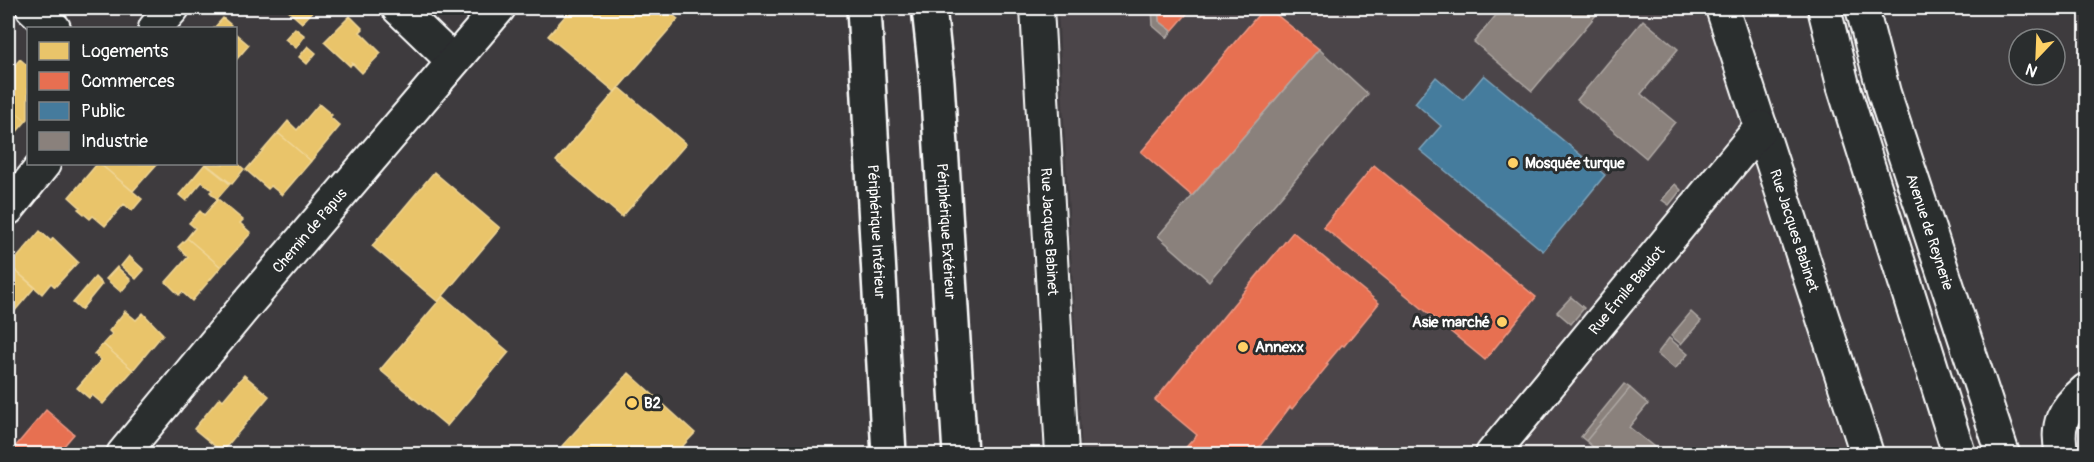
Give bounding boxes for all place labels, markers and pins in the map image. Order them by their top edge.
place label: Mosquée turque [1525,154,1625,173]
marker: Mosquée turque [1506,156,1520,170]
place label: Asie marché [1412,313,1490,332]
marker: Asie marché [1495,315,1509,329]
place label: Annexx [1255,338,1305,357]
marker: Annexx [1236,340,1250,354]
place label: B2 [644,394,661,413]
marker: B2 [625,396,639,410]

